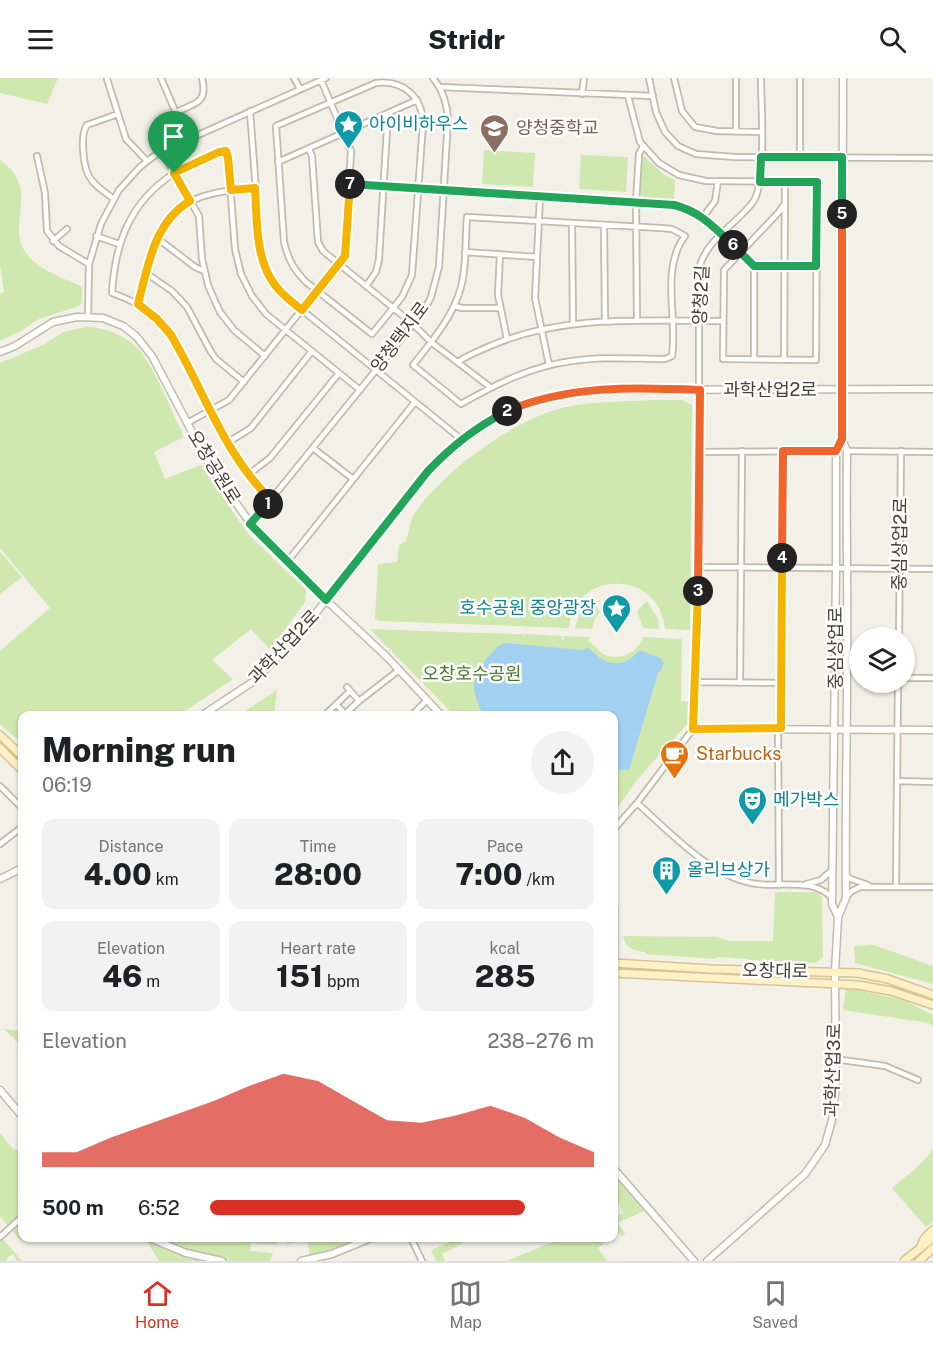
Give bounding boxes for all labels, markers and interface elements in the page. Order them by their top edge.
icon: menu [24,23,57,56]
text: Stridr [428,23,505,55]
icon: search [876,23,909,56]
place icon: 아이비하우스 [332,108,364,150]
pin [148,111,199,173]
school or university icon: 양청중학교 [479,112,511,154]
place label: 아이비하우스 [369,113,468,134]
place label: 양청중학교 [516,117,599,138]
icon: arrive [157,120,190,153]
pin: 7 [335,169,365,199]
text: 7 [345,174,355,193]
pin: 5 [827,199,857,229]
text: 5 [837,204,847,223]
pin: 6 [718,230,748,260]
text: 6 [728,235,738,254]
street label: 양청2길 [688,264,713,326]
street label: 양청택지로 [366,297,433,376]
street label: 과학산업2로 [723,379,817,400]
pin: 2 [492,396,522,426]
text: 2 [502,401,512,420]
street label: 오창공원로 [184,426,245,507]
pin: 1 [253,489,283,519]
text: 1 [265,494,271,513]
street label: 중심상업2로 [888,497,911,591]
pin: 4 [767,543,797,573]
text: 4 [777,548,787,567]
pin: 3 [683,576,713,606]
text: 3 [693,581,703,600]
place icon: 호수공원 중앙광장 [601,592,633,634]
place label: 호수공원 중앙광장 [459,597,596,618]
street label: 과학산업2로 [244,605,323,688]
street label: 중심상업로 [825,607,846,689]
map controls [849,627,915,693]
button: layers [849,627,915,693]
park label: 오창호수공원 [422,663,522,684]
text: Morning run [42,731,236,769]
button: share [531,731,594,794]
cafe icon: Starbucks [659,738,691,780]
place label: Starbucks [696,743,781,764]
text: 06:19 [42,773,92,797]
theatre icon: 메가박스 [736,784,768,826]
place label: 메가박스 [773,789,839,810]
text: Distance [99,837,163,856]
text: Time [300,837,336,856]
text: Pace [487,837,523,856]
building icon: 올리브상가 [650,854,682,896]
text: 4.00 [83,856,152,892]
text: 28:00 [274,856,362,892]
text: 7:00 [455,856,523,892]
place label: 올리브상가 [687,859,770,880]
text: km [152,870,179,889]
text: /km [523,870,555,889]
text: Elevation [97,939,165,958]
text: Heart rate [280,939,356,958]
text: kcal [490,939,520,958]
text: 46 [102,958,142,994]
text: 151 [276,958,323,994]
text: 285 [475,958,535,994]
street label: 오창대로 [742,959,808,982]
text: m [142,972,160,991]
text: bpm [323,972,360,991]
street label: 과학산업3로 [820,1023,845,1117]
text: Elevation [42,1029,127,1053]
text: 238–276 m [487,1029,594,1053]
text: 500 m [42,1196,104,1220]
text: 6:52 [138,1196,180,1220]
tab: Home [135,1277,179,1332]
tab: Map [449,1277,482,1332]
tab: Saved [752,1277,798,1332]

